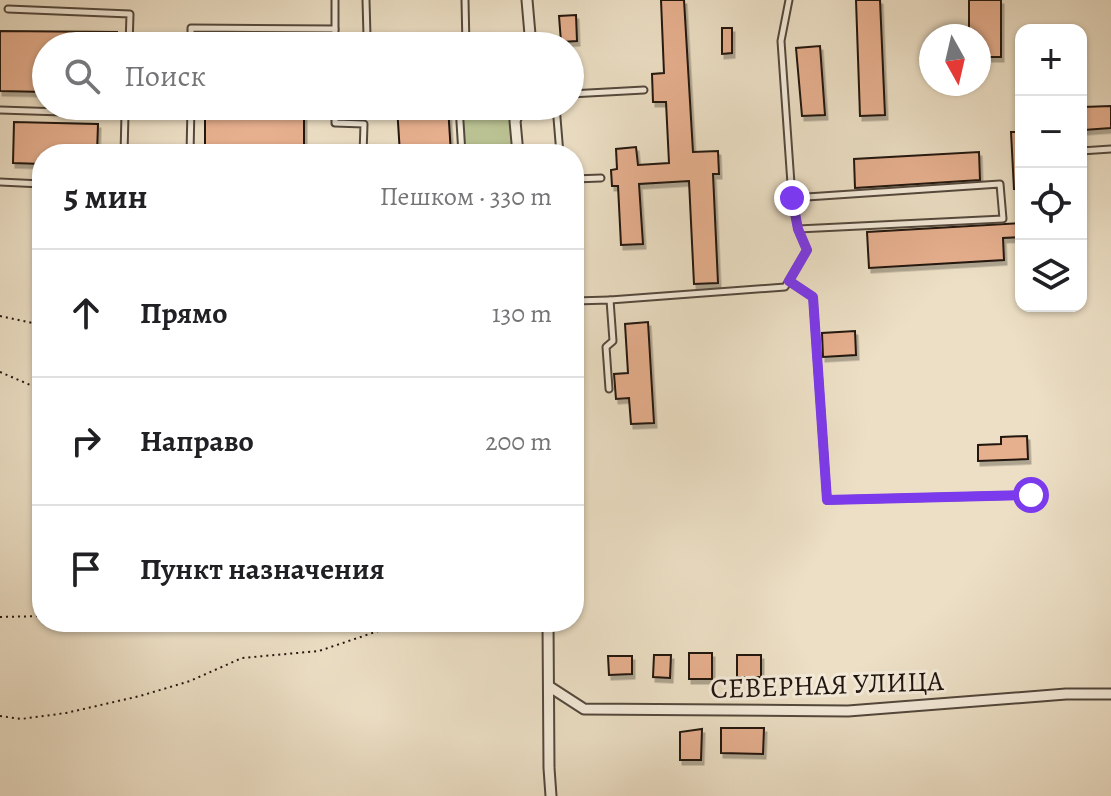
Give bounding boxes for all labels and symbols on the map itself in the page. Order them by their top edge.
north arrow [919,24,991,96]
route end [774,180,810,216]
route start [1013,477,1049,513]
street label: СЕВЕРНАЯ УЛИЦА [710,662,945,708]

